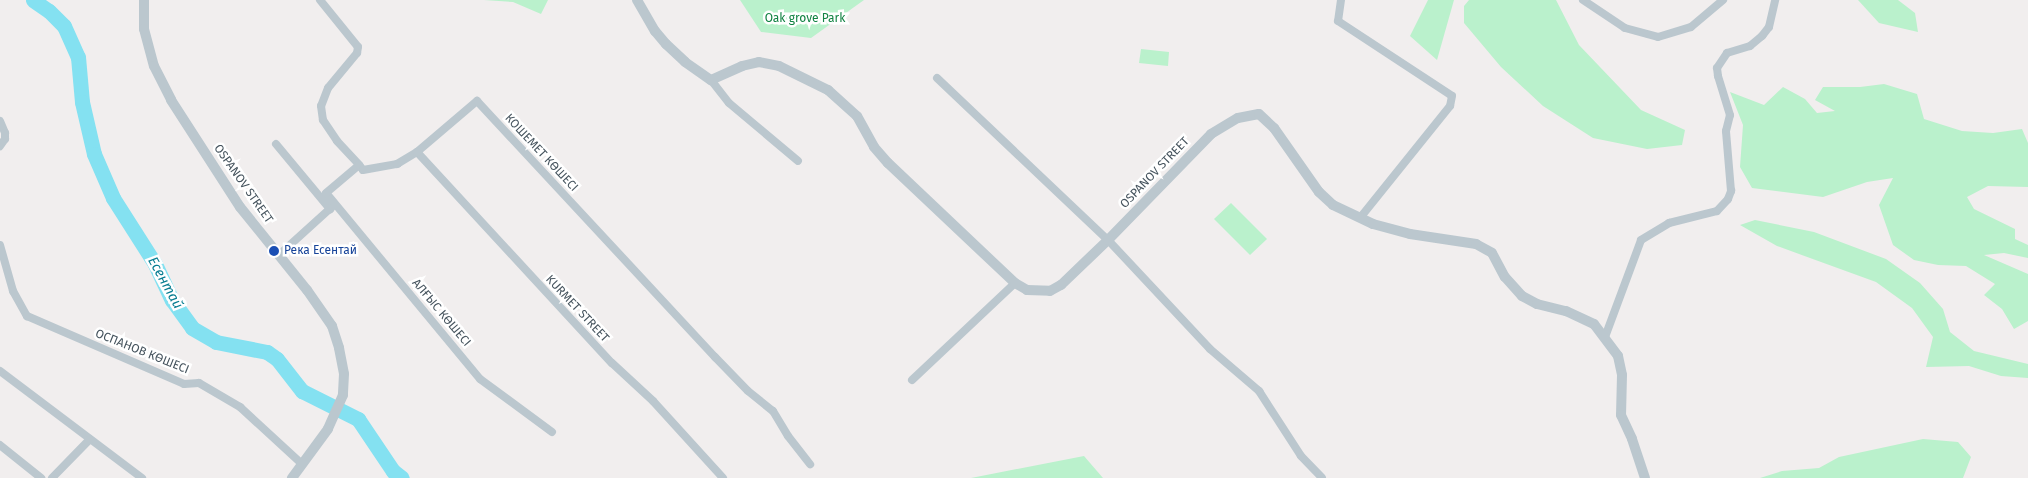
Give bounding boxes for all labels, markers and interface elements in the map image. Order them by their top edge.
park label: Oak grove Park [765,12,845,26]
street label: КОШЕМЕТ КӨШЕСІ [501,111,581,195]
street label: OSPANOV STREET [1118,135,1192,211]
street label: OSPANOV STREET [210,142,276,226]
place label: Река Есентай [284,244,357,258]
marker: Река Есентай [268,245,280,257]
water label: Есентай [144,254,186,312]
street label: KURMET STREET [542,273,612,345]
street label: АЛҒЫС КӨШЕСІ [409,276,473,350]
street label: ОСПАНОВ КӨШЕСІ [93,327,191,377]

